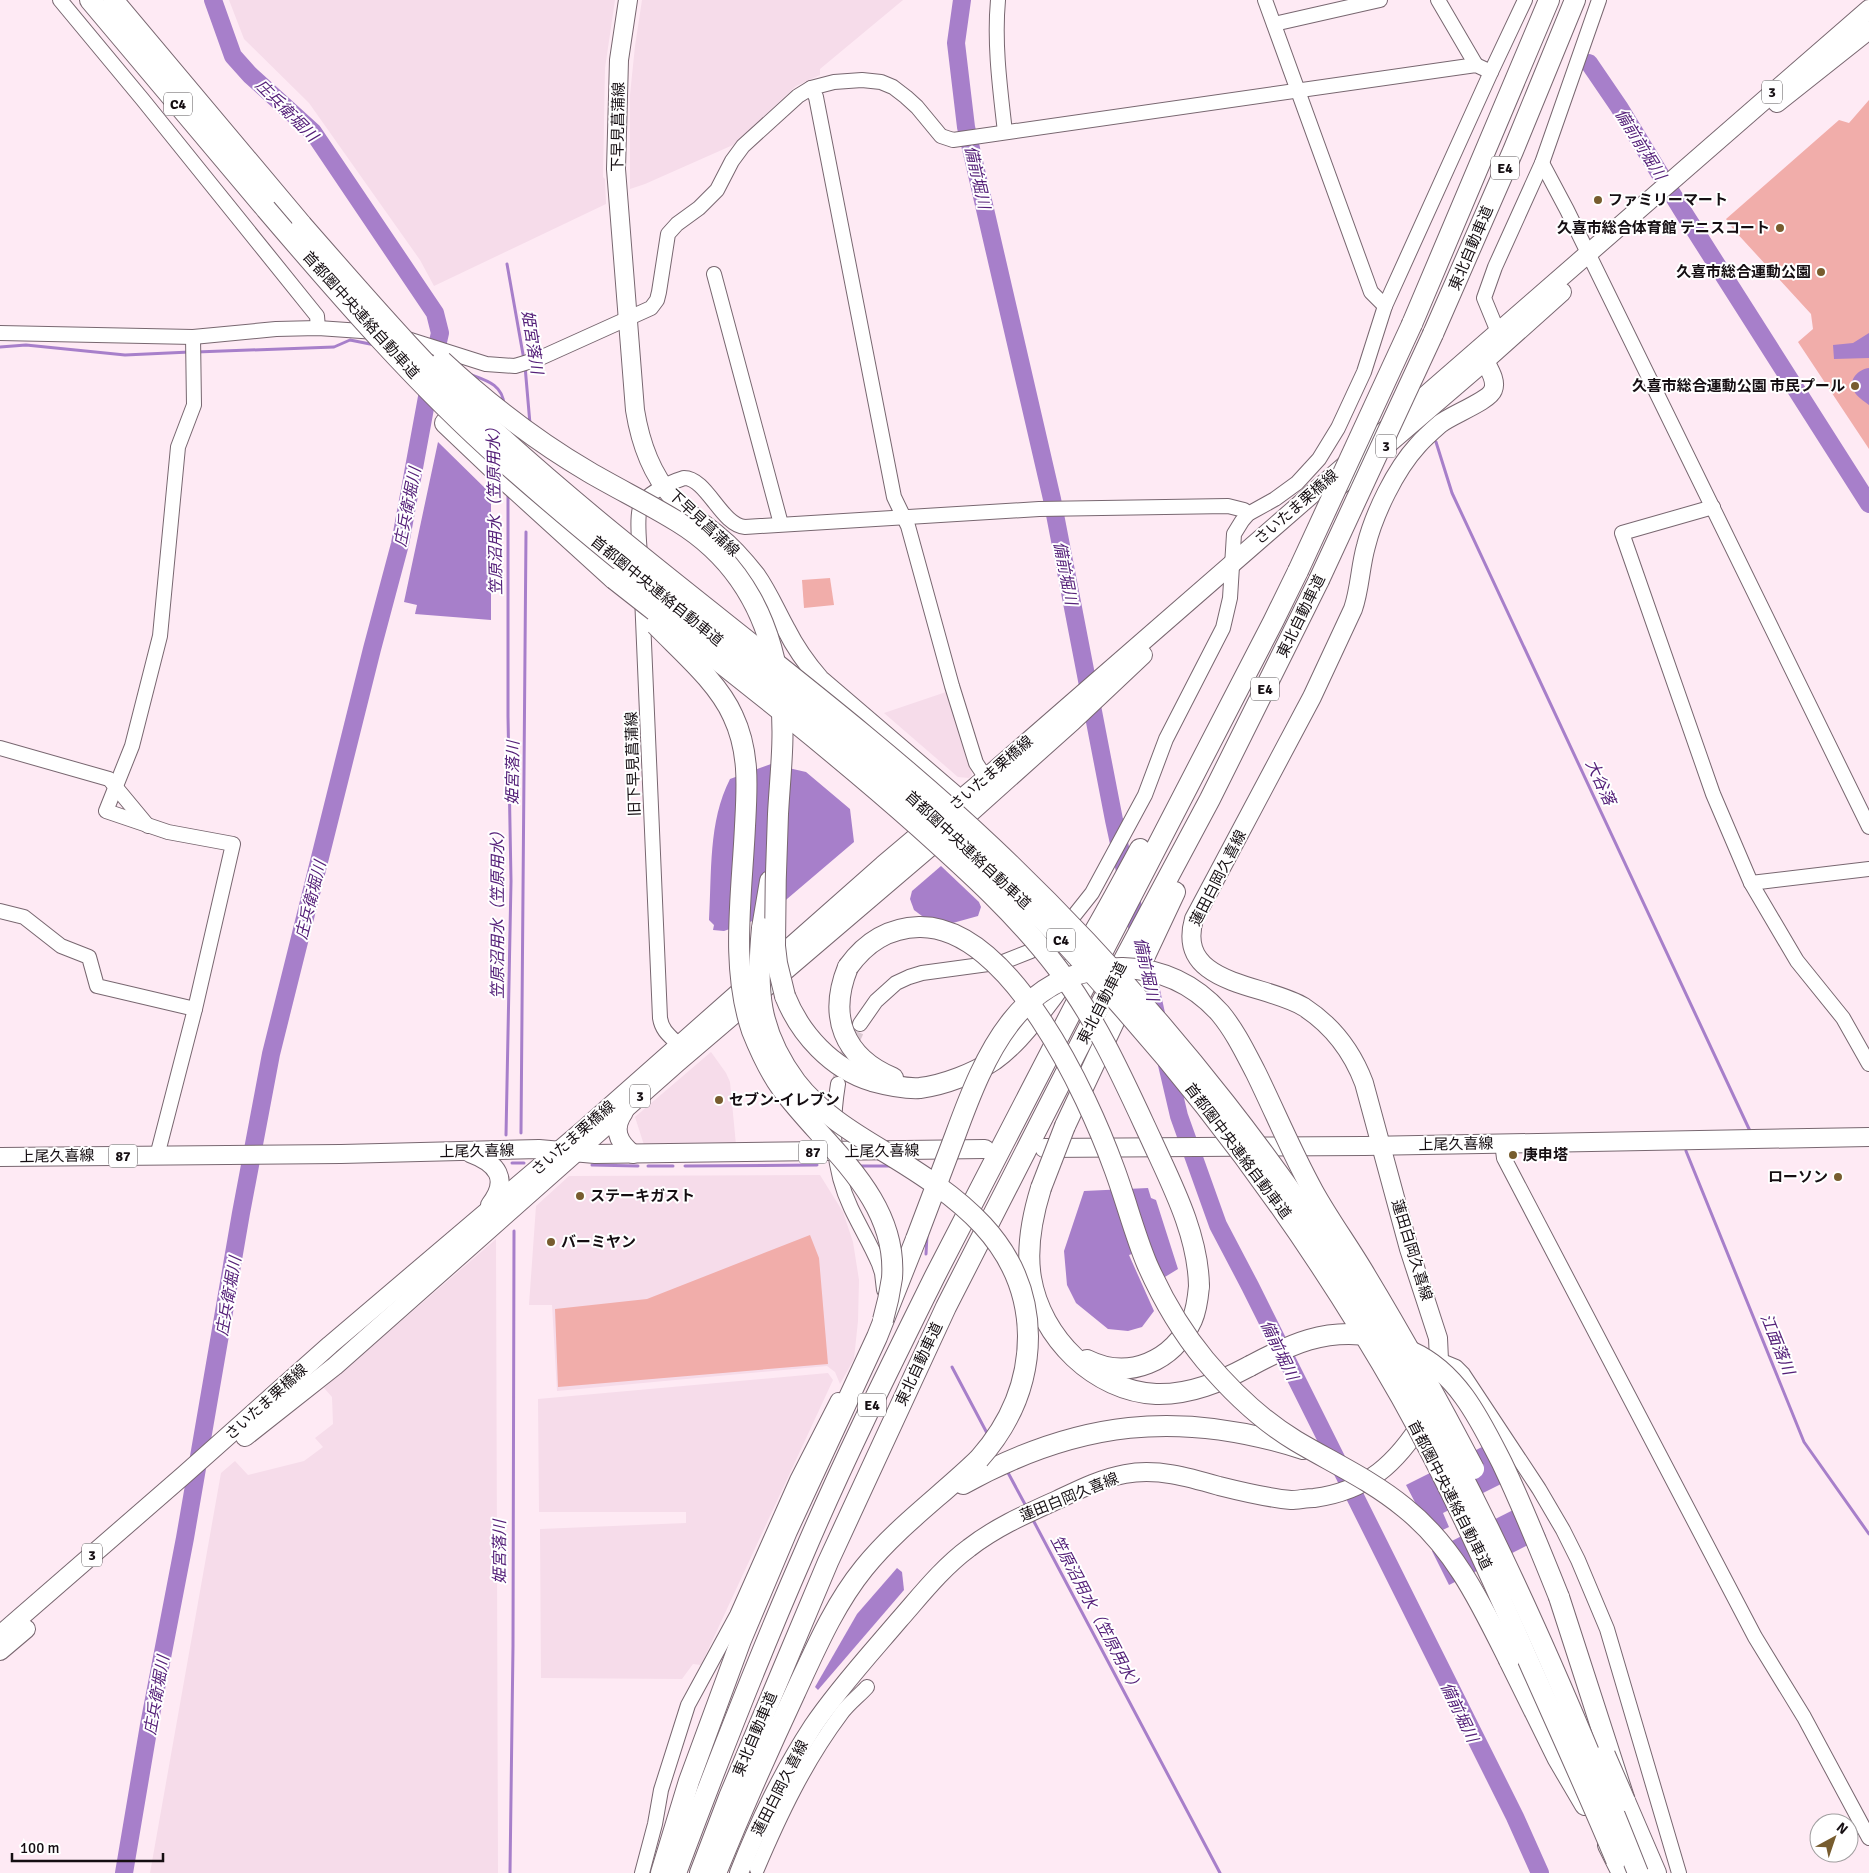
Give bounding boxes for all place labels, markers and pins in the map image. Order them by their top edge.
place label: ファミリーマート [1608,191,1728,209]
marker: ファミリーマート [1592,194,1604,206]
place label: 久喜市総合体育館 テニスコート [1557,219,1770,237]
marker: 久喜市総合体育館 テニスコート [1774,222,1786,234]
place label: 久喜市総合運動公園 [1676,263,1811,281]
marker: 久喜市総合運動公園 [1815,266,1827,278]
place label: 久喜市総合運動公園 市民プール [1632,377,1845,395]
marker: 久喜市総合運動公園 市民プール [1849,380,1861,392]
place label: セブン-イレブン [729,1091,840,1109]
marker: セブン-イレブン [713,1094,725,1106]
place label: 庚申塔 [1523,1146,1568,1164]
marker: 庚申塔 [1507,1149,1519,1161]
place label: ローソン [1768,1168,1828,1186]
marker: ローソン [1832,1171,1844,1183]
place label: ステーキガスト [590,1187,695,1205]
marker: ステーキガスト [574,1190,586,1202]
place label: バーミヤン [561,1233,636,1251]
marker: バーミヤン [545,1236,557,1248]

